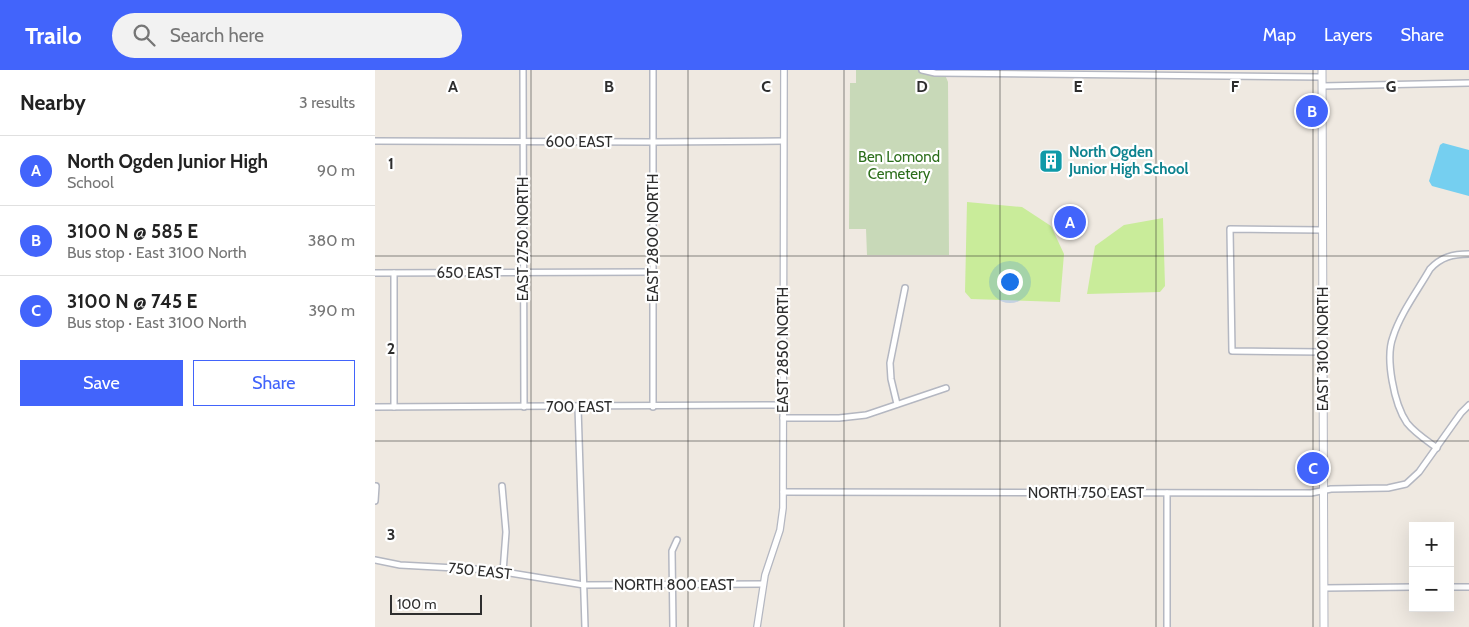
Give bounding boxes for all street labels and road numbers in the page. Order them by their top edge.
street label: 600 EAST [545,133,613,151]
street label: EAST 2800 NORTH [644,174,662,302]
street label: EAST 2750 NORTH [514,177,532,301]
street label: 650 EAST [437,264,501,282]
street label: EAST 2850 NORTH [774,287,792,413]
street label: EAST 3100 NORTH [1314,287,1332,411]
street label: 700 EAST [546,398,612,416]
street label: NORTH 750 EAST [1028,484,1144,502]
street label: 750 EAST [447,559,513,583]
street label: NORTH 800 EAST [614,576,734,594]

